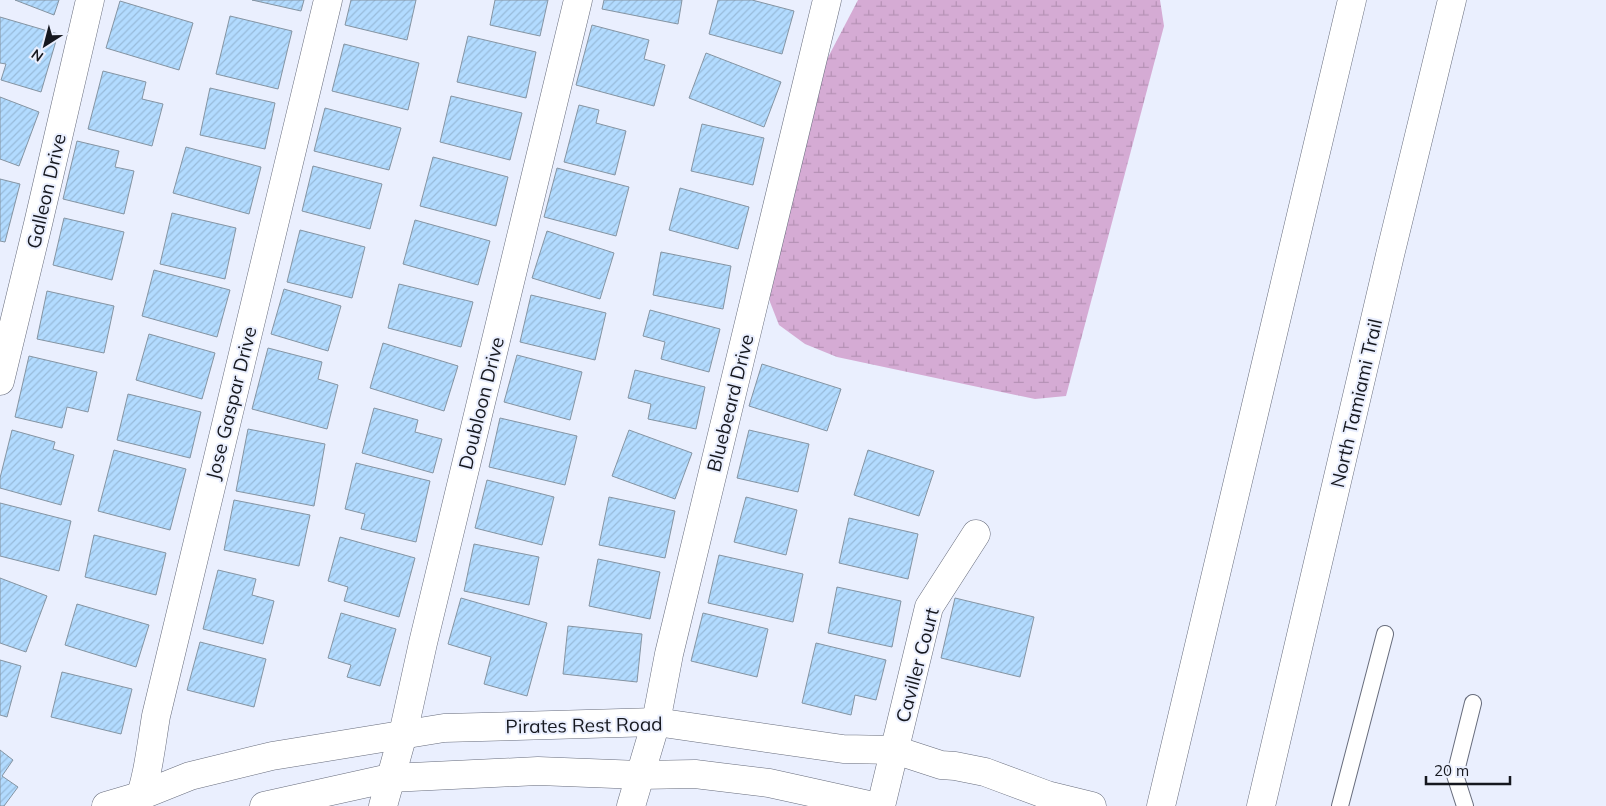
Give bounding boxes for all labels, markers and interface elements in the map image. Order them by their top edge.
north arrow [20,20,70,70]
text: N [28,45,47,66]
street label: Galleon Drive [21,131,71,251]
street label: North Tamiami Trail [1325,316,1387,490]
street label: Jose Gaspar Drive [200,324,262,482]
street label: Bluebeard Drive [701,332,759,474]
street label: Doubloon Drive [453,334,509,472]
street label: Caviller Court [890,605,944,725]
street label: Pirates Rest Road [505,712,663,738]
scale bar [1426,754,1510,786]
text: 20 m [1434,761,1469,780]

